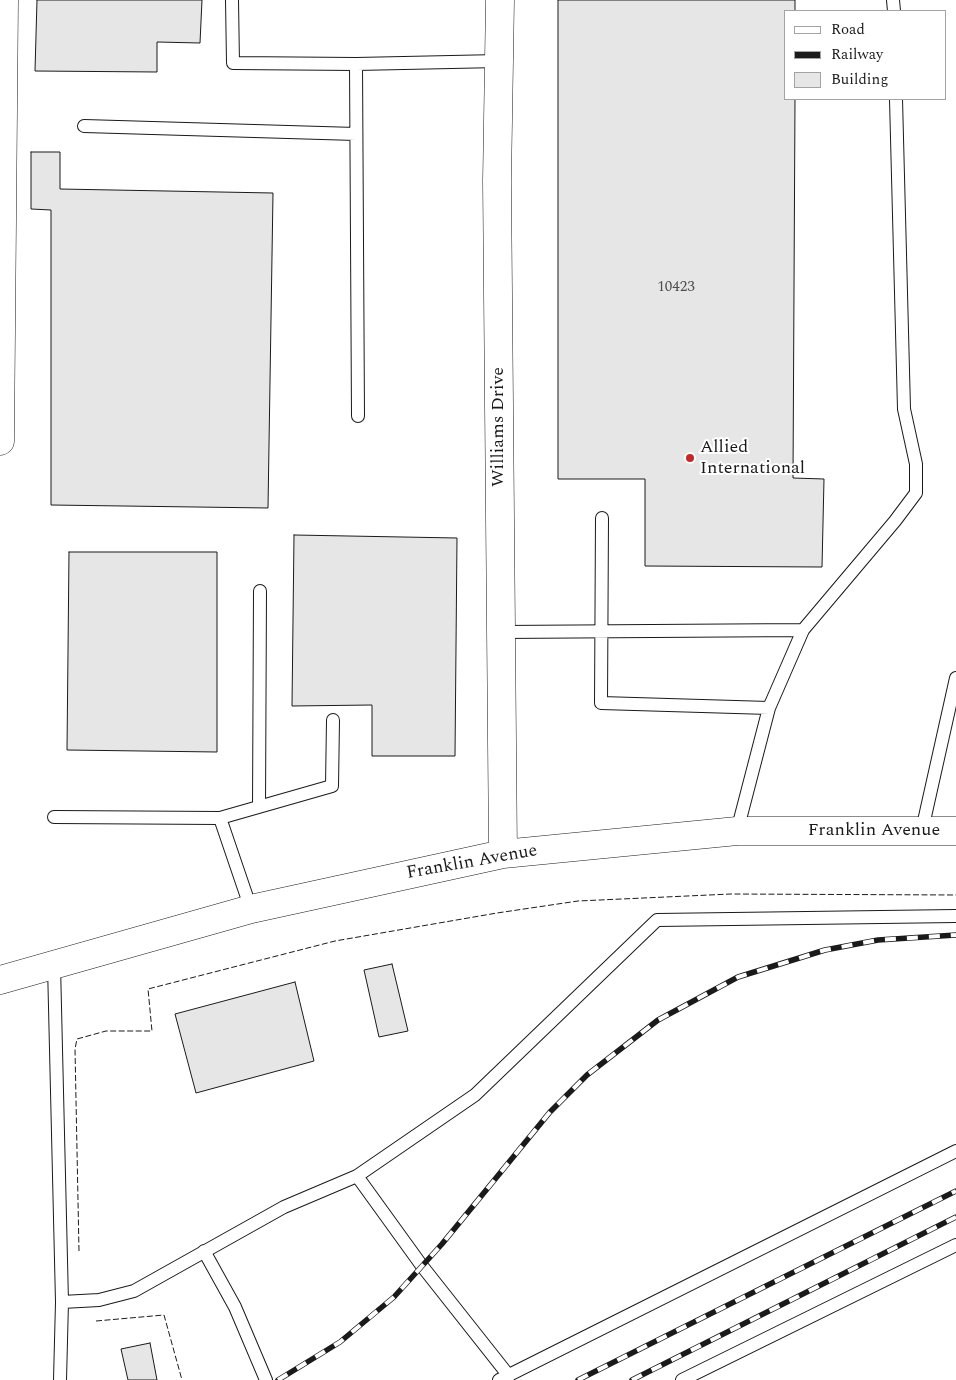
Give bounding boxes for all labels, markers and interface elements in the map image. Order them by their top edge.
legend [784,10,946,100]
text: Road [831,18,865,41]
text: Railway [831,43,883,66]
text: Building [831,68,888,91]
house number: 10423 [657,279,695,297]
street label: Williams Drive [488,367,510,487]
place label: Allied International [700,437,805,479]
marker: Allied International [684,452,696,464]
street label: Franklin Avenue [808,820,940,842]
street label: Franklin Avenue [405,841,539,885]

